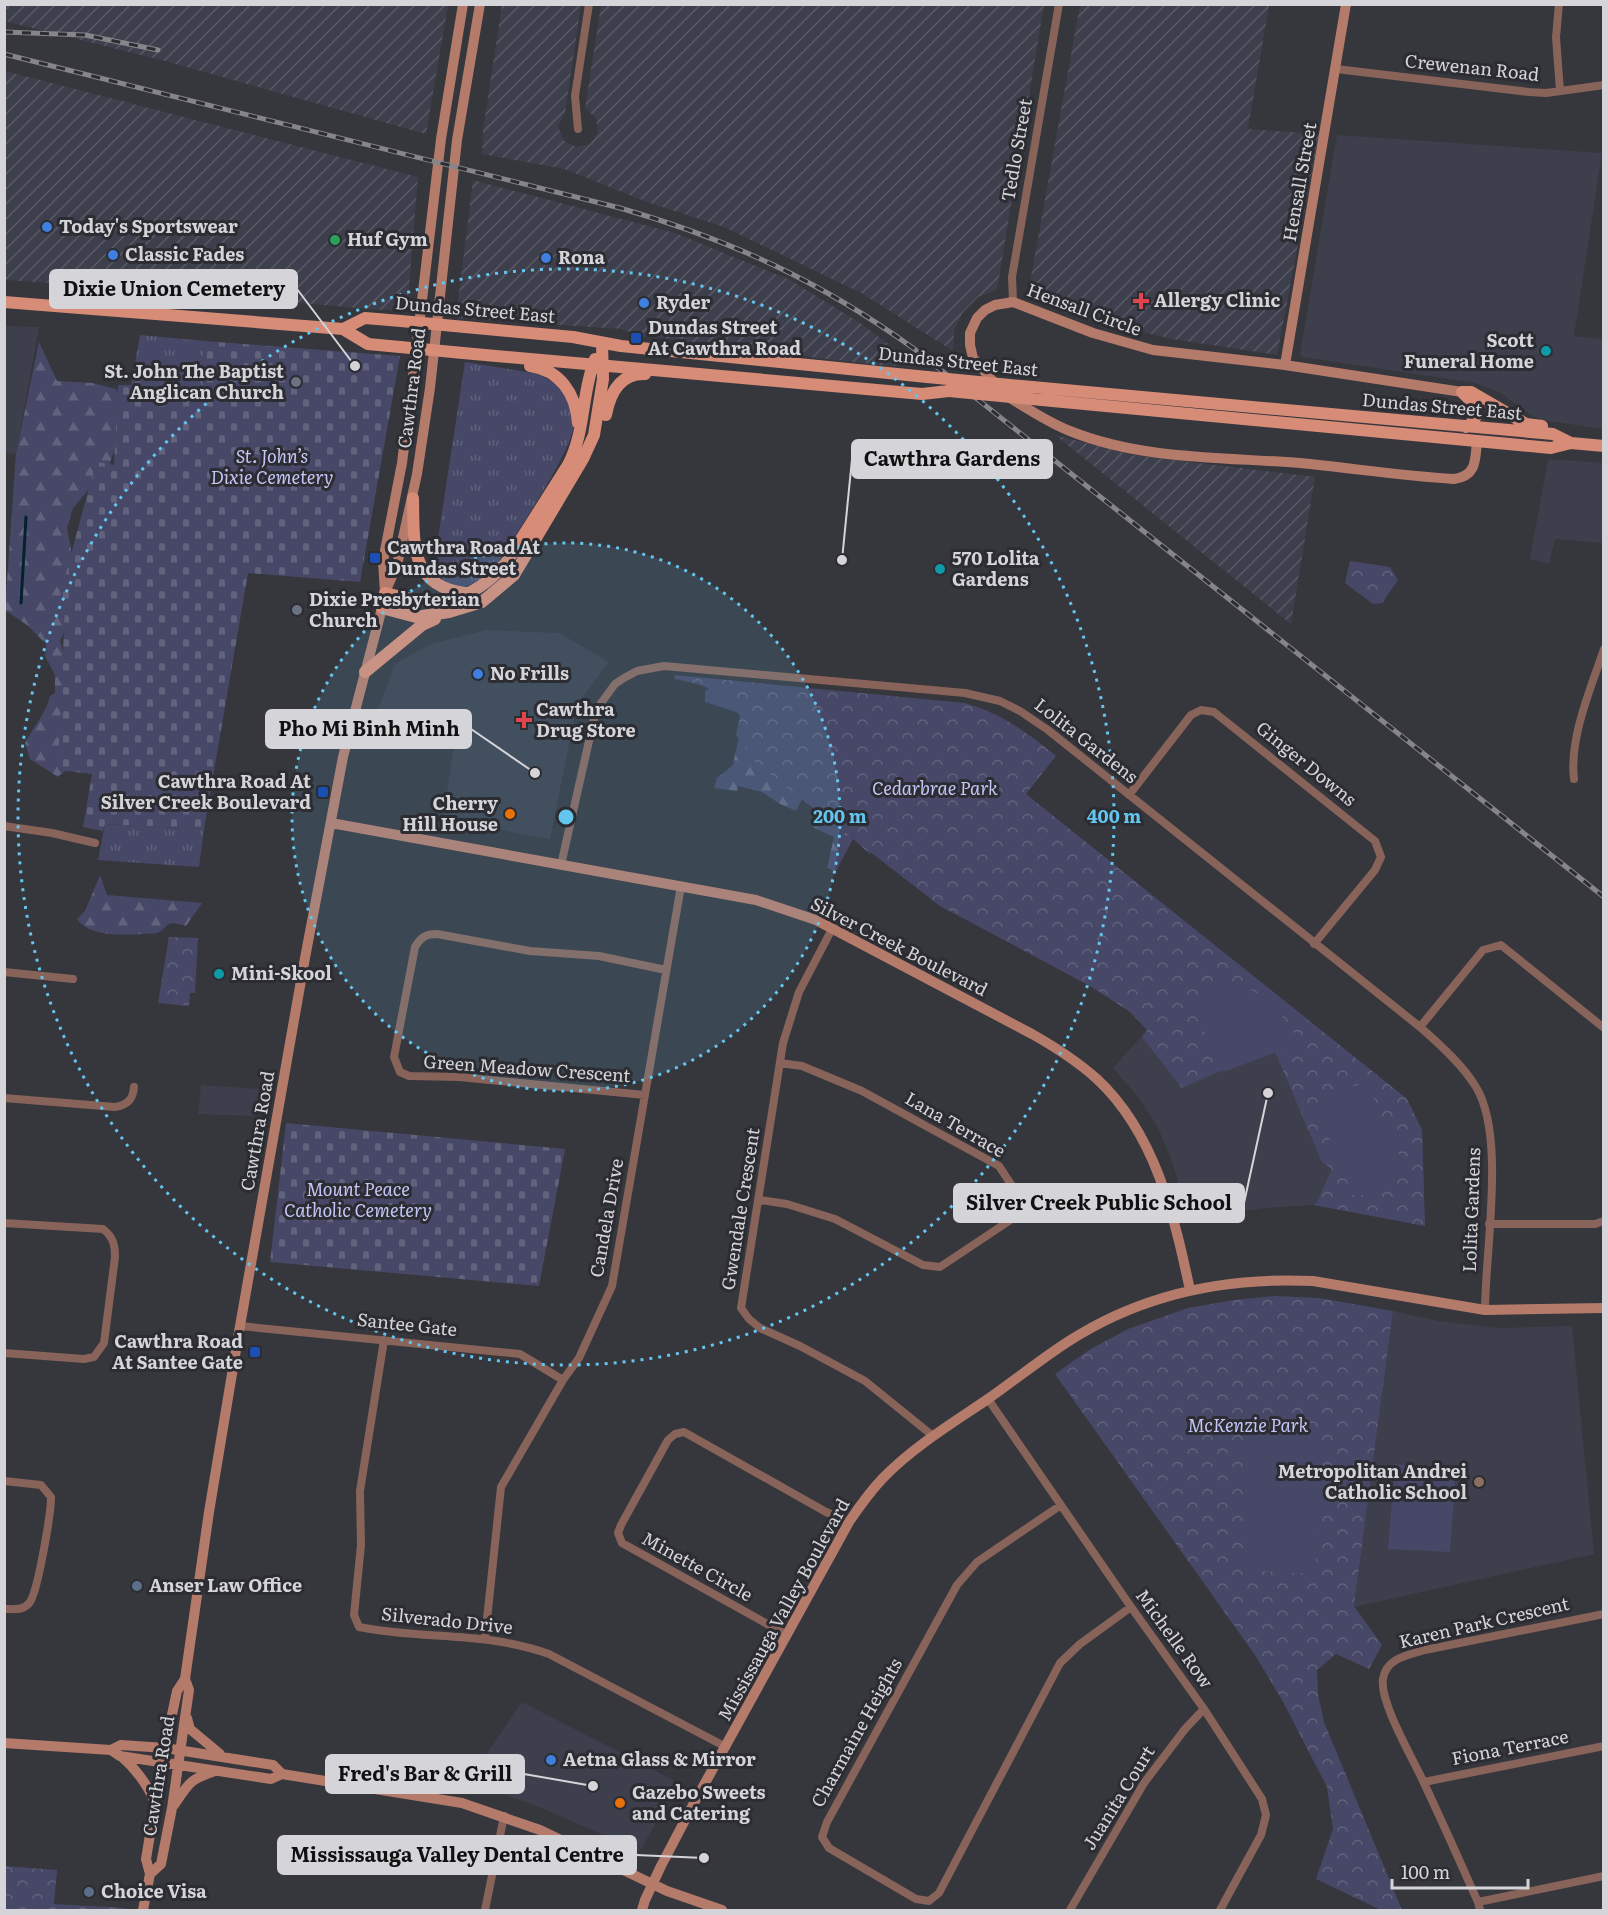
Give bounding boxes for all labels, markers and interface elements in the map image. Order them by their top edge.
street label: Crewenan Road [1404,46,1541,87]
street label: Tedlo Street [993,96,1038,203]
street label: Hensall Street [1275,119,1322,244]
place label: Today's Sportswear [59,212,238,239]
marker: Today's Sportswear [40,220,54,234]
place label: Huf Gym [347,225,428,252]
marker: Huf Gym [328,233,342,247]
place label: Classic Fades [125,240,244,267]
place label: Rona [558,243,606,270]
marker: Classic Fades [106,248,120,262]
marker: Rona [539,251,553,265]
callout: Dixie Union Cemetery [50,270,297,308]
text: Dixie Union Cemetery [63,272,286,302]
street label: Hensall Circle [1023,275,1146,342]
place label: Allergy Clinic [1154,286,1281,313]
street label: Dundas Street East [394,288,557,329]
place label: Ryder [656,288,711,315]
marker: Allergy Clinic [1132,292,1150,310]
marker: Ryder [637,296,651,310]
place label: Dundas Street At Cawthra Road [648,313,801,361]
street label: Cawthra Road [390,326,431,450]
place label: Scott Funeral Home [1404,326,1534,374]
marker: Dundas Street At Cawthra Road [629,331,643,345]
street label: Dundas Street East [877,339,1040,382]
marker: Scott Funeral Home [1539,344,1553,358]
place label: St. John The Baptist Anglican Church [104,357,284,405]
marker: St. John The Baptist Anglican Church [289,375,303,389]
street label: Dundas Street East [1361,385,1524,426]
callout: Cawthra Gardens [852,440,1052,478]
park label: St. John’s Dixie Cemetery [210,442,334,490]
text: Cawthra Gardens [864,442,1040,472]
place label: Cawthra Road At Dundas Street [387,533,540,581]
place label: 570 Lolita Gardens [952,544,1040,592]
marker: Cawthra Road At Dundas Street [368,551,382,565]
marker: 570 Lolita Gardens [933,562,947,576]
place label: Dixie Presbyterian Church [309,585,480,633]
marker: Dixie Presbyterian Church [290,603,304,617]
place label: No Frills [490,659,569,686]
marker: No Frills [471,667,485,681]
street label: Lolita Gardens [1029,691,1144,789]
place label: Cawthra Drug Store [536,695,636,743]
callout: Pho Mi Binh Minh [266,710,471,748]
text: Pho Mi Binh Minh [278,712,460,742]
marker: Cawthra Drug Store [517,713,531,727]
street label: Ginger Downs [1251,714,1363,812]
place label: Cawthra Road At Silver Creek Boulevard [101,767,311,815]
park label: Cedarbrae Park [872,774,998,801]
marker: Cawthra Road At Silver Creek Boulevard [316,785,330,799]
place label: Cherry Hill House [402,789,498,837]
text: 200 m [813,802,867,829]
text: 400 m [1087,802,1141,829]
marker: Cherry Hill House [503,807,517,821]
centre of rings [556,807,576,827]
street label: Silver Creek Boulevard [806,889,993,1002]
place label: Mini-Skool [231,959,332,986]
marker: Mini-Skool [212,967,226,981]
street label: Green Meadow Crescent [423,1047,632,1088]
street label: Cawthra Road [233,1069,280,1193]
street label: Lana Terrace [900,1084,1011,1163]
street label: Gwendale Crescent [713,1125,766,1292]
street label: Lolita Gardens [1455,1147,1486,1273]
street label: Candela Drive [582,1156,629,1279]
park label: Mount Peace Catholic Cemetery [284,1175,432,1223]
callout: Silver Creek Public School [954,1184,1244,1222]
text: Silver Creek Public School [966,1186,1232,1216]
street label: Santee Gate [356,1305,458,1342]
place label: Cawthra Road At Santee Gate [112,1327,243,1375]
marker: Cawthra Road At Santee Gate [248,1345,262,1359]
park label: McKenzie Park [1188,1411,1309,1438]
place label: Metropolitan Andrei Catholic School [1278,1457,1467,1505]
marker: Metropolitan Andrei Catholic School [1472,1475,1486,1489]
street label: Mississauga Valley Boulevard [710,1493,855,1726]
street label: Minette Circle [637,1524,758,1607]
place label: Anser Law Office [149,1571,302,1598]
marker: Anser Law Office [130,1579,144,1593]
street label: Michelle Row [1130,1583,1221,1694]
street label: Karen Park Crescent [1396,1589,1572,1654]
street label: Silverado Drive [380,1599,514,1640]
street label: Charmaine Heights [803,1653,908,1812]
street label: Cawthra Road [135,1714,180,1838]
street label: Fiona Terrace [1449,1722,1571,1771]
street label: Juanita Court [1075,1739,1161,1855]
place label: Aetna Glass & Mirror [563,1745,756,1772]
marker: Aetna Glass & Mirror [544,1753,558,1767]
callout: Fred's Bar & Grill [326,1755,524,1793]
text: Fred's Bar & Grill [338,1757,512,1787]
place label: Gazebo Sweets and Catering [632,1778,766,1826]
marker: Gazebo Sweets and Catering [613,1796,627,1810]
callout: Mississauga Valley Dental Centre [278,1836,636,1874]
text: Mississauga Valley Dental Centre [290,1838,624,1868]
scale bar [1392,1852,1528,1890]
text: 100 m [1401,1858,1450,1885]
place label: Choice Visa [101,1877,207,1904]
marker: Choice Visa [82,1885,96,1899]

